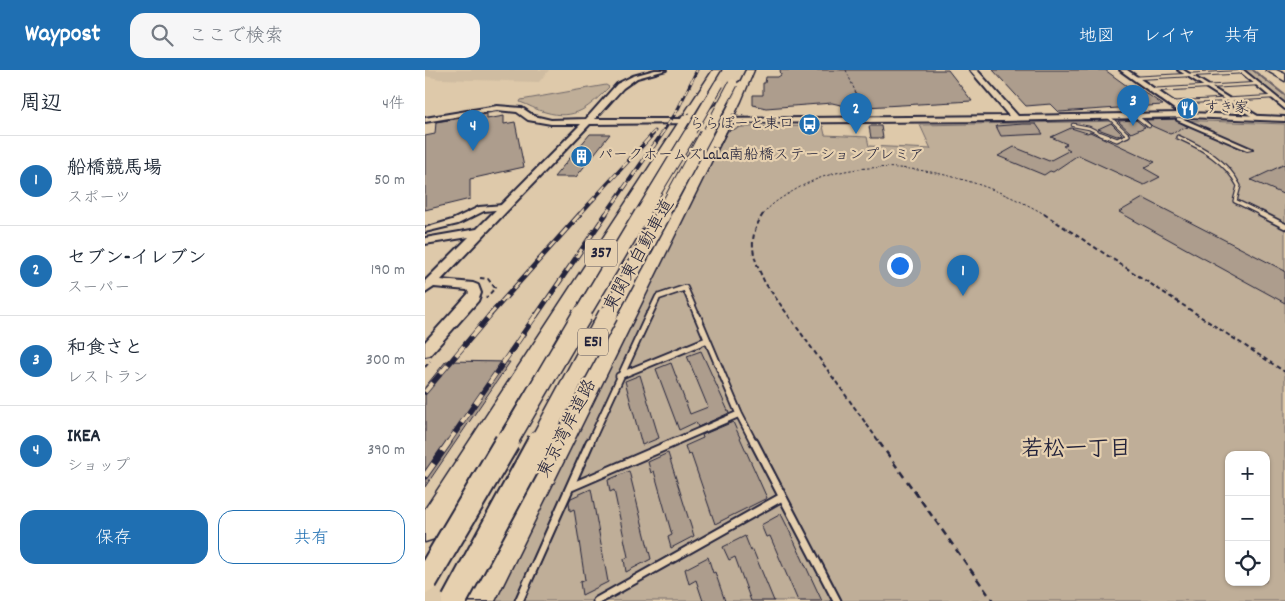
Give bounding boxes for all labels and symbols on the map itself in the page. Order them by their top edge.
pin: 3 [1117,85,1149,126]
pin: 2 [840,93,872,134]
restaurant icon: すき家 [1176,97,1200,121]
place label: すき家 [1204,98,1249,120]
pin: 4 [457,110,489,151]
bus stop icon: ららぽーと東口 [798,113,822,137]
place label: ららぽーと東口 [690,114,794,136]
building icon: パークホームズLaLa南船橋ステーションプレミア [570,144,594,168]
place label: パークホームズLaLa南船橋ステーションプレミア [598,145,924,167]
street label: 東関東自動車道 [599,195,681,317]
road number: 357 [585,240,617,267]
your location [887,253,913,279]
pin: 1 [947,255,979,296]
road number: E51 [578,328,608,356]
street label: 東京湾岸道路 [532,375,604,483]
district label: 若松一丁目 [1021,435,1131,466]

